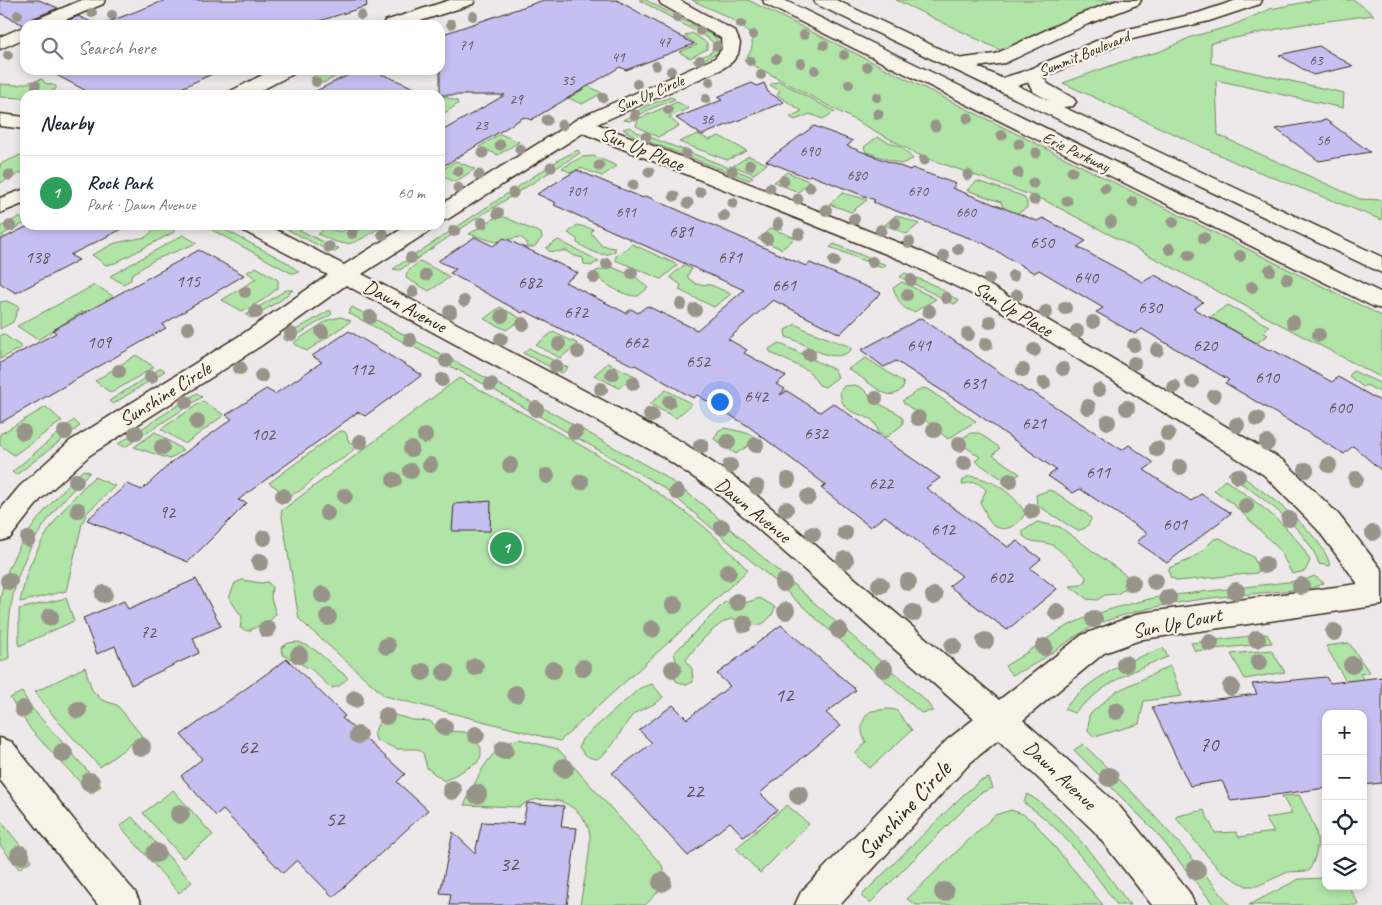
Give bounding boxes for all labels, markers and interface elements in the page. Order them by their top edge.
search box [20,20,445,75]
street label: Summit Boulevard [1036,26,1135,81]
house number: 47 [657,33,672,52]
icon: search [38,34,66,62]
text: Search here [78,36,155,60]
house number: 71 [459,36,474,55]
house number: 41 [611,48,626,67]
house number: 63 [1309,51,1324,70]
street label: Sun Up Circle [613,70,689,117]
house number: 35 [561,71,576,90]
house number: 29 [509,90,524,109]
text: Nearby [40,110,93,136]
house number: 36 [700,110,715,129]
house number: 23 [474,116,489,135]
street label: Sun Up Place [597,121,689,178]
street label: Erie Parkway [1039,127,1114,177]
house number: 56 [1316,131,1331,150]
house number: 690 [800,142,821,161]
house number: 680 [847,166,868,185]
text: Rock Park [87,171,152,195]
house number: 701 [567,182,588,201]
house number: 670 [908,182,929,201]
text: 1 [52,183,60,203]
text: 60 m [398,183,425,203]
text: Park · Dawn Avenue [87,195,195,215]
house number: 691 [616,203,637,222]
house number: 660 [956,203,977,222]
house number: 681 [669,220,694,242]
house number: 650 [1030,231,1056,253]
house number: 138 [25,246,51,268]
house number: 671 [718,246,743,268]
house number: 640 [1074,266,1100,288]
house number: 115 [176,270,201,292]
house number: 682 [518,271,544,293]
street label: Dawn Avenue [359,274,452,339]
house number: 661 [772,274,797,296]
street label: Sun Up Place [969,276,1058,343]
house number: 630 [1138,296,1164,318]
house number: 672 [564,301,590,323]
house number: 109 [87,331,113,353]
house number: 662 [624,331,650,353]
house number: 641 [907,334,932,356]
house number: 620 [1193,334,1219,356]
house number: 652 [686,350,712,372]
street label: Sunshine Circle [115,355,217,432]
house number: 112 [350,358,376,380]
house number: 610 [1255,366,1281,388]
house number: 631 [962,372,987,394]
house number: 642 [744,385,770,407]
your location [707,389,733,415]
house number: 600 [1328,396,1354,418]
house number: 621 [1022,412,1047,434]
house number: 632 [804,422,830,444]
house number: 102 [251,423,277,445]
house number: 611 [1086,461,1111,483]
street label: Dawn Avenue [710,472,797,549]
house number: 622 [869,472,895,494]
house number: 92 [159,501,177,523]
house number: 601 [1163,513,1188,535]
house number: 612 [931,518,957,540]
pin: 1 [490,529,522,567]
house number: 602 [989,566,1015,588]
street label: Sun Up Court [1130,602,1226,644]
house number: 72 [140,621,158,643]
house number: 12 [775,682,795,708]
map controls [1322,710,1367,890]
button: + [1322,710,1367,755]
house number: 70 [1200,731,1220,757]
house number: 62 [239,734,259,760]
street label: Dawn Avenue [1018,735,1103,816]
street label: Sunshine Circle [851,753,959,866]
button: − [1322,755,1367,800]
house number: 22 [685,778,705,804]
button: locate [1322,800,1367,845]
house number: 52 [326,806,346,832]
button: layers [1322,845,1367,890]
house number: 32 [500,851,520,877]

